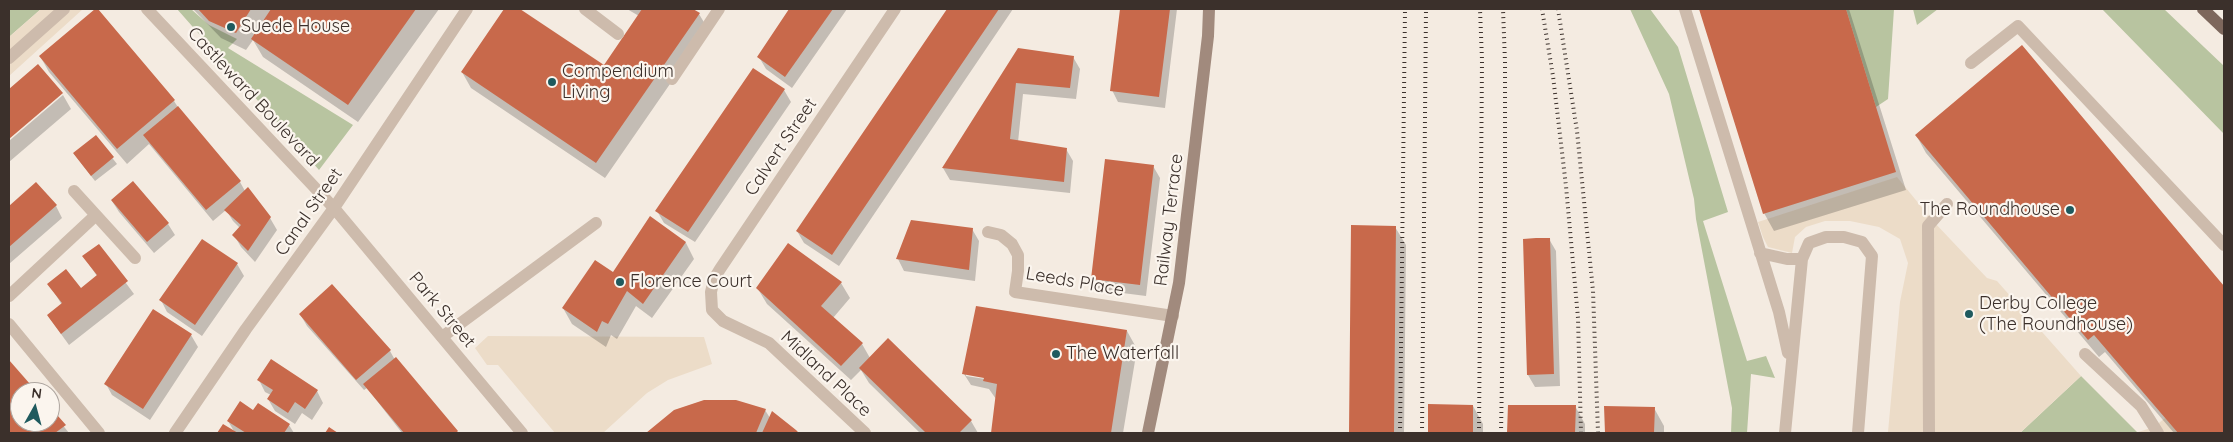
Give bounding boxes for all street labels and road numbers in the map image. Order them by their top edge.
street label: Castleward Boulevard [183,23,323,171]
street label: Calvert Street [740,94,822,200]
street label: Railway Terrace [1150,153,1188,287]
street label: Canal Street [271,164,347,260]
street label: Leeds Place [1024,263,1126,301]
street label: Park Street [404,268,480,352]
street label: Midland Place [776,326,876,422]

